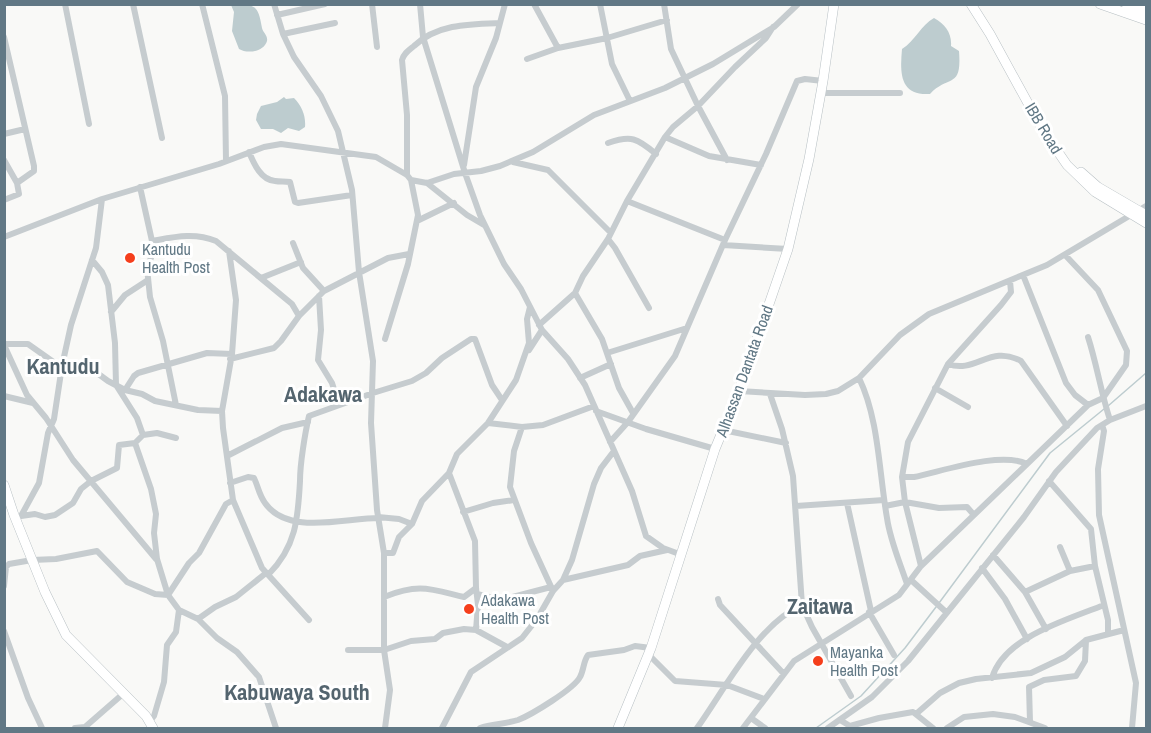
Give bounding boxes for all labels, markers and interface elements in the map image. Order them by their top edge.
street label: IBB Road [1020,98,1068,158]
place label: Kantudu Health Post [142,238,210,278]
marker: Kantudu Health Post [123,251,137,265]
street label: Alhassan Dantata Road [710,302,778,441]
district label: Kantudu [26,351,100,381]
district label: Adakawa [284,379,362,409]
place label: Adakawa Health Post [480,589,549,629]
district label: Zaitawa [787,591,853,621]
marker: Adakawa Health Post [462,602,476,616]
place label: Mayanka Health Post [830,641,898,681]
marker: Mayanka Health Post [811,654,825,668]
district label: Kabuwaya South [224,677,370,707]

